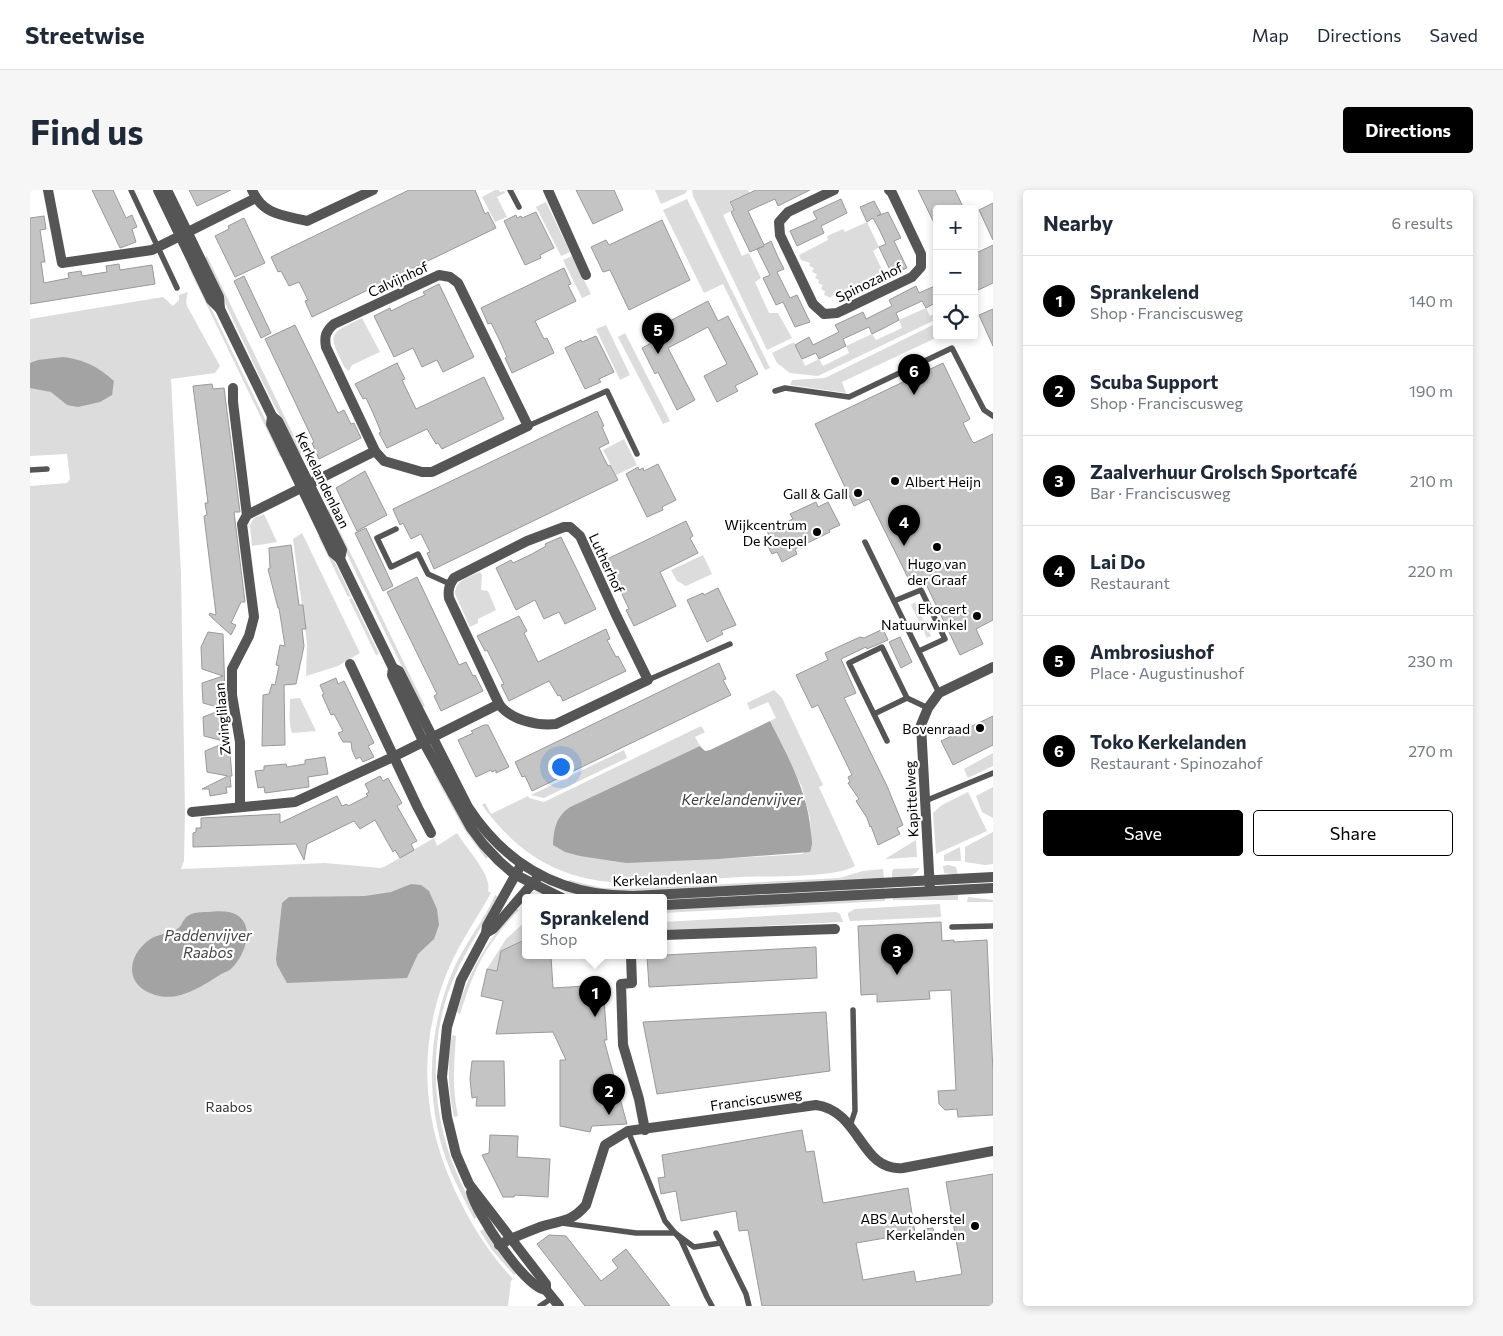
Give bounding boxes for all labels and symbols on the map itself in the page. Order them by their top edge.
street label: Calvijnhof [365,257,431,300]
street label: Spinozahof [833,258,906,306]
pin: 5 [642,313,674,354]
pin: 6 [898,354,930,395]
street label: Kerkelandenlaan [292,429,354,531]
place label: Albert Heijn [905,473,981,490]
marker: Albert Heijn [889,475,901,487]
place label: Gall & Gall [783,485,848,502]
marker: Gall & Gall [852,487,864,499]
pin: 4 [888,505,920,546]
place label: Wijkcentrum De Koepel [725,516,807,549]
marker: Wijkcentrum De Koepel [811,526,823,538]
street label: Lutherhof [586,530,629,596]
marker: Hugo van der Graaf [931,541,943,553]
place label: Hugo van der Graaf [907,555,967,588]
place label: Ekocert Natuurwinkel [881,600,967,633]
marker: Ekocert Natuurwinkel [971,610,983,622]
street label: Zwinglilaan [210,682,234,756]
place label: Bovenraad [902,720,970,737]
marker: Bovenraad [974,722,986,734]
your location [548,754,574,780]
street label: Kapittelweg [900,760,921,838]
water label: Kerkelandenvijver [682,790,803,808]
street label: Kerkelandenlaan [612,869,718,889]
water label: Paddenvijver Raabos [164,926,253,961]
pin: 3 [881,934,913,975]
pin: 1 [579,976,611,1017]
pin: 2 [593,1074,625,1115]
street label: Franciscusweg [709,1084,803,1114]
park label: Raabos [206,1098,252,1115]
place label: ABS Autoherstel Kerkelanden [860,1210,965,1243]
marker: ABS Autoherstel Kerkelanden [969,1220,981,1232]

